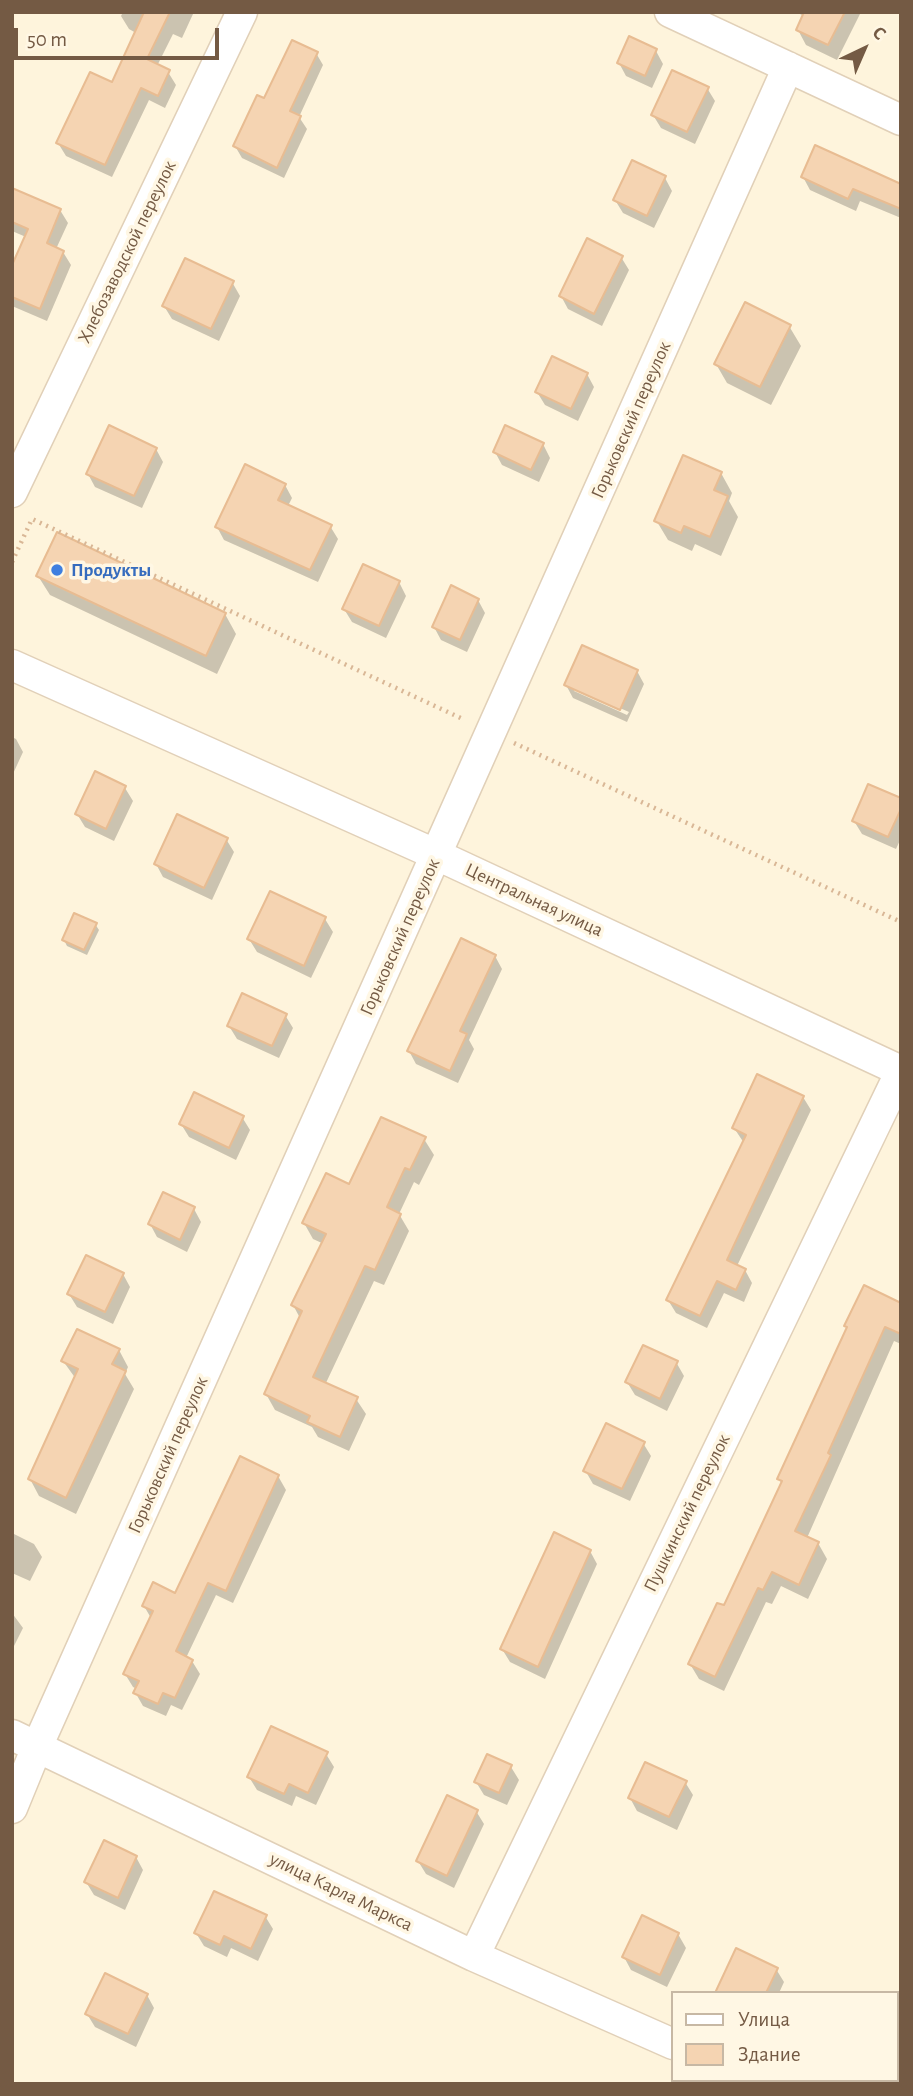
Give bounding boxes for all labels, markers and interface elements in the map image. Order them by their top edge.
scale bar [18,14,222,58]
north arrow [829,14,899,84]
text: С [869,23,889,44]
text: 50 m [27,29,67,50]
street label: Хлебозаводской переулок [73,157,181,347]
street label: Горьковский переулок [586,338,676,502]
place label: Продукты [71,559,151,581]
marker: Продукты [49,562,65,578]
street label: Горьковский переулок [355,855,445,1019]
street label: Центральная улица [461,858,607,942]
street label: Горьковский переулок [123,1373,213,1537]
street label: Пушкинский переулок [639,1430,735,1596]
street label: улица Карла Маркса [266,1848,416,1936]
legend [671,1991,899,2082]
text: Улица [738,2009,790,2030]
text: Здание [738,2044,801,2065]

